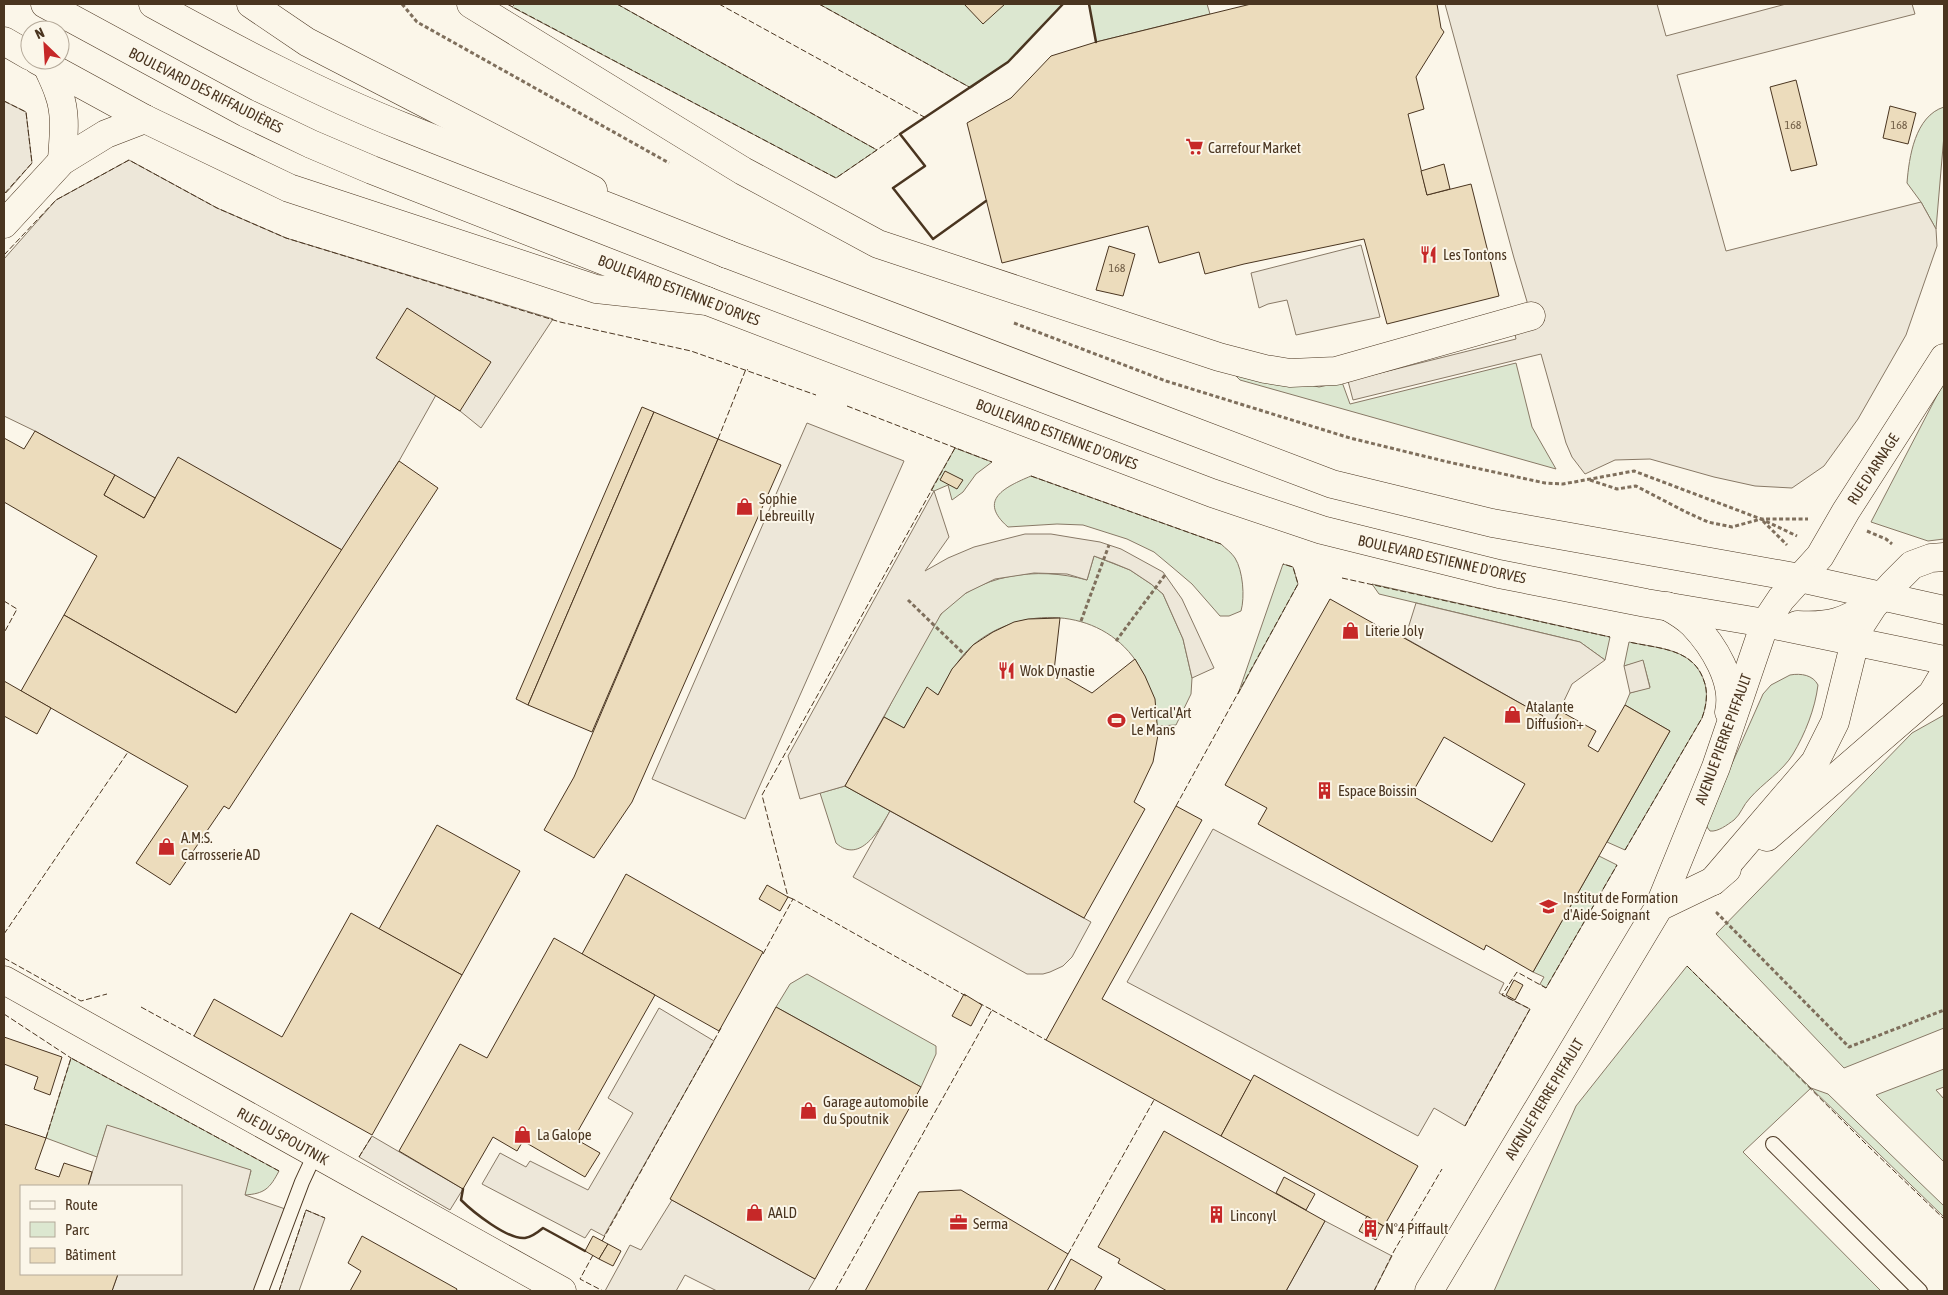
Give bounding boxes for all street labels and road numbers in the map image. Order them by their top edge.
street label: BOULEVARD DES RIFFAUDIÈRES [126,44,286,136]
street label: BOULEVARD ESTIENNE D'ORVES [596,251,762,329]
street label: BOULEVARD ESTIENNE D'ORVES [974,395,1140,473]
street label: RUE D'ARNAGE [1844,430,1903,508]
street label: BOULEVARD ESTIENNE D'ORVES [1356,531,1528,587]
street label: AVENUE PIERRE PIFFAULT [1691,671,1755,807]
street label: AVENUE PIERRE PIFFAULT [1501,1035,1587,1163]
street label: RUE DU SPOUTNIK [234,1104,332,1168]

